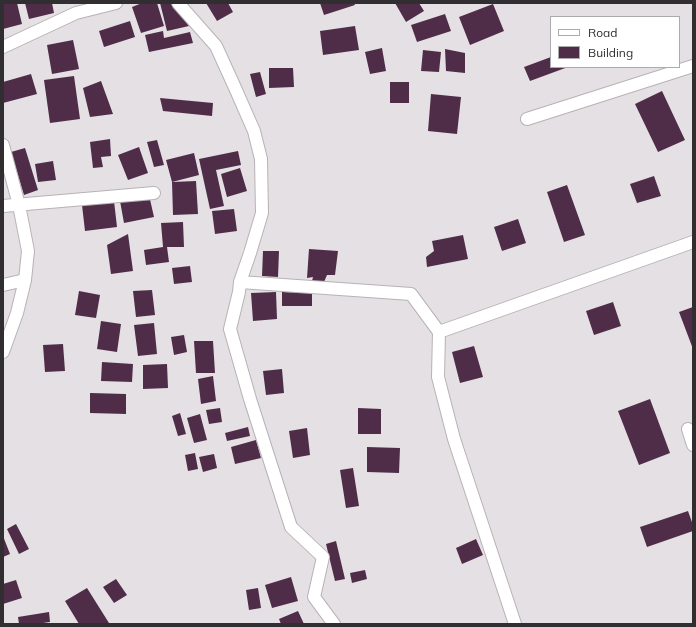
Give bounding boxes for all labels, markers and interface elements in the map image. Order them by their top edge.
legend [550,16,680,68]
text: Road [588,25,617,40]
text: Building [588,45,633,60]

